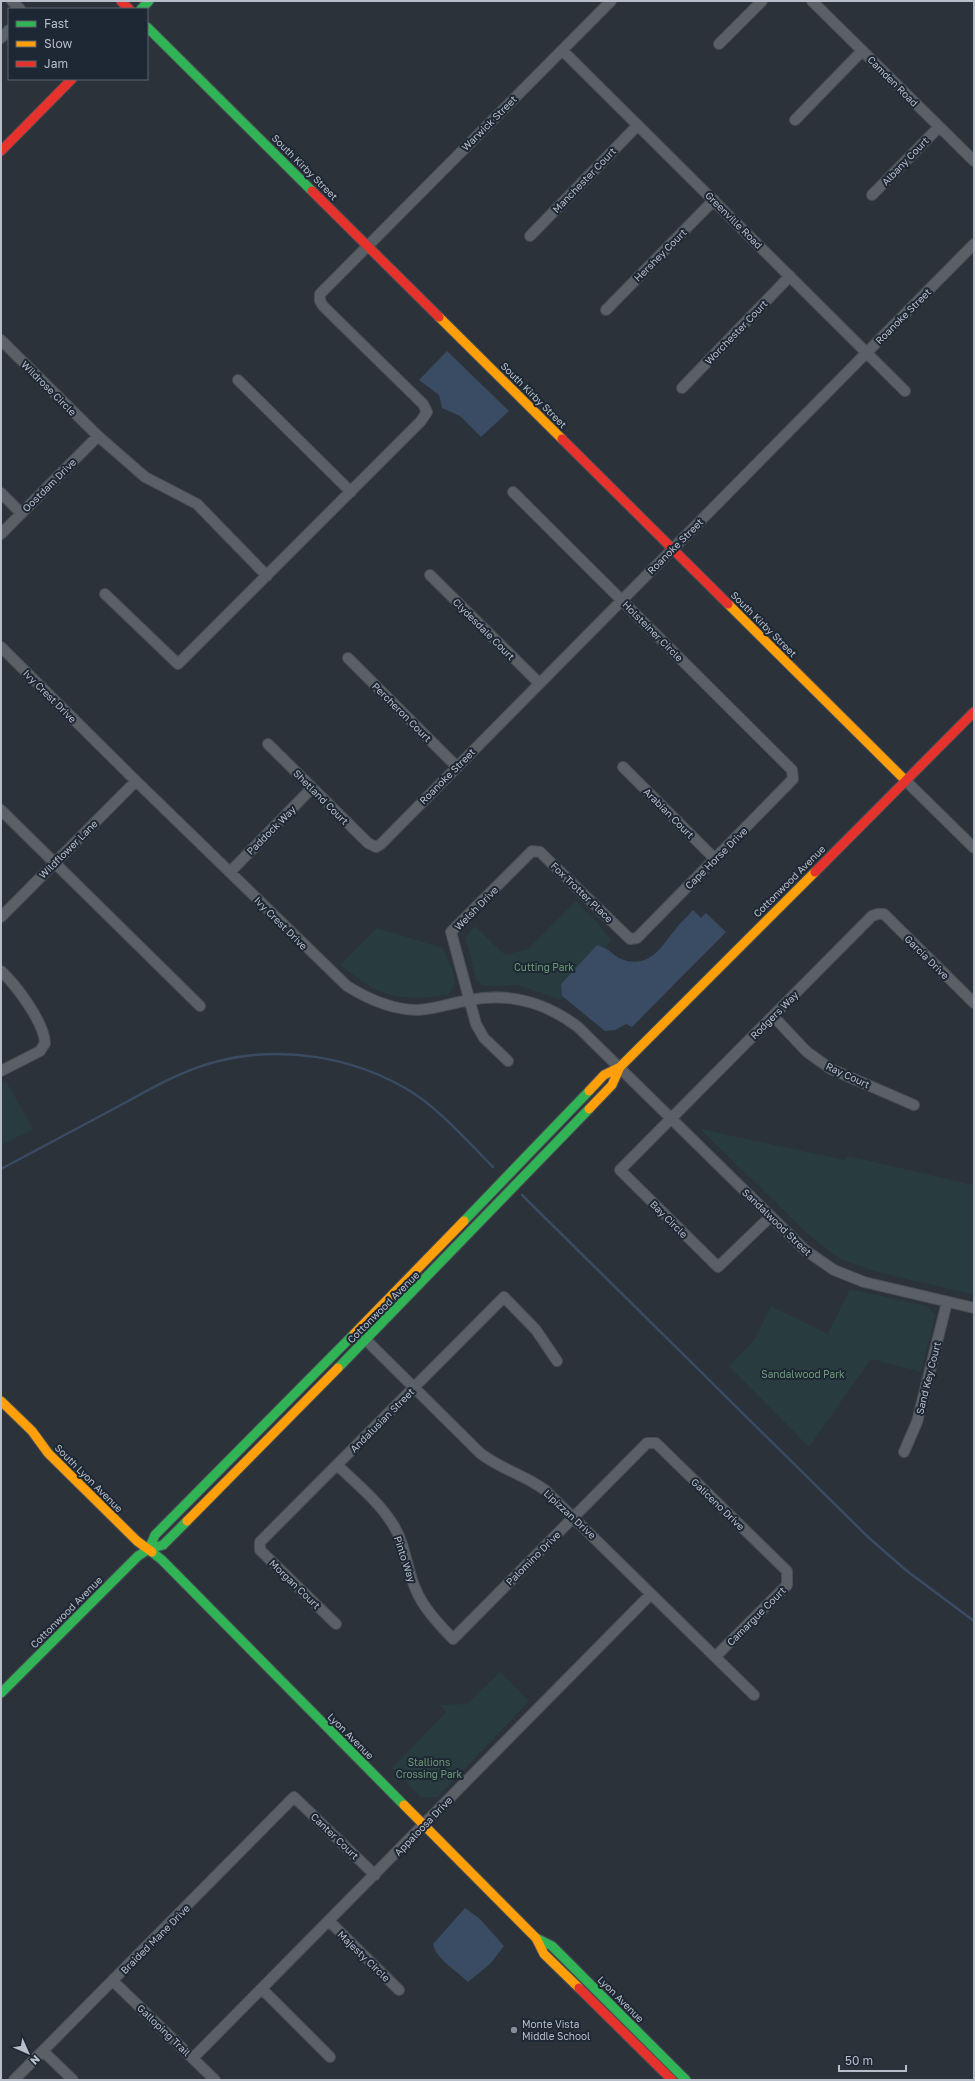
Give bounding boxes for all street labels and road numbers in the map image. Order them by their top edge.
street label: Camden Road [865,53,921,109]
street label: Warwick Street [459,93,519,153]
street label: South Kirby Street [270,132,340,202]
street label: Albany Court [879,134,931,188]
street label: Manchester Court [550,145,618,215]
street label: Greenville Road [703,189,765,251]
street label: Hershey Court [631,226,689,284]
street label: Roanoke Street [873,286,933,346]
street label: Worchester Court [702,297,770,367]
street label: Wildrose Circle [19,358,79,418]
street label: South Kirby Street [499,360,569,430]
street label: Oostdam Drive [20,456,78,514]
street label: Roanoke Street [645,516,705,576]
street label: South Kirby Street [729,589,799,659]
street label: Clydesdale Court [451,596,517,662]
street label: Holsteiner Circle [620,598,686,664]
street label: Ivy Crest Drive [21,667,79,725]
street label: Percheron Court [370,680,434,744]
street label: Roanoke Street [417,746,477,806]
street label: Shetland Court [291,767,351,827]
street label: Arabian Court [641,785,697,841]
street label: Paddock Way [244,803,298,857]
street label: Wildflower Lane [36,817,100,881]
street label: Cape Horse Drive [682,824,750,892]
street label: Cottonwood Avenue [751,842,828,919]
street label: Fox Trotter Place [549,859,616,925]
street label: Welsh Drive [452,883,501,932]
street label: Ivy Crest Drive [252,894,310,952]
street label: Garcia Drive [902,932,952,982]
street label: Rodgers Way [748,988,801,1041]
street label: Ray Court [824,1060,872,1090]
street label: Sandalwood Street [740,1186,814,1258]
street label: Bay Circle [648,1198,690,1240]
street label: Cottonwood Avenue [345,1268,422,1345]
street label: Sand Key Court [913,1341,943,1415]
street label: Andalusian Street [347,1385,417,1455]
street label: South Lyon Avenue [52,1441,126,1515]
street label: Galiceno Drive [689,1476,747,1533]
street label: Lipizzan Drive [542,1487,599,1541]
street label: Palomino Drive [503,1528,563,1588]
street label: Pinto Way [392,1534,418,1584]
street label: Morgan Court [267,1557,323,1611]
street label: Cottonwood Avenue [28,1573,105,1650]
street label: Camargue Court [724,1584,788,1648]
street label: Lyon Avenue [325,1710,377,1762]
street label: Appaloosa Drive [392,1794,455,1858]
street label: Canter Court [309,1810,361,1862]
street label: Braided Mane Drive [118,1902,192,1976]
street label: Majesty Circle [335,1928,393,1984]
street label: Lyon Avenue [595,1973,647,2025]
street label: Galloping Trail [135,2002,193,2058]

